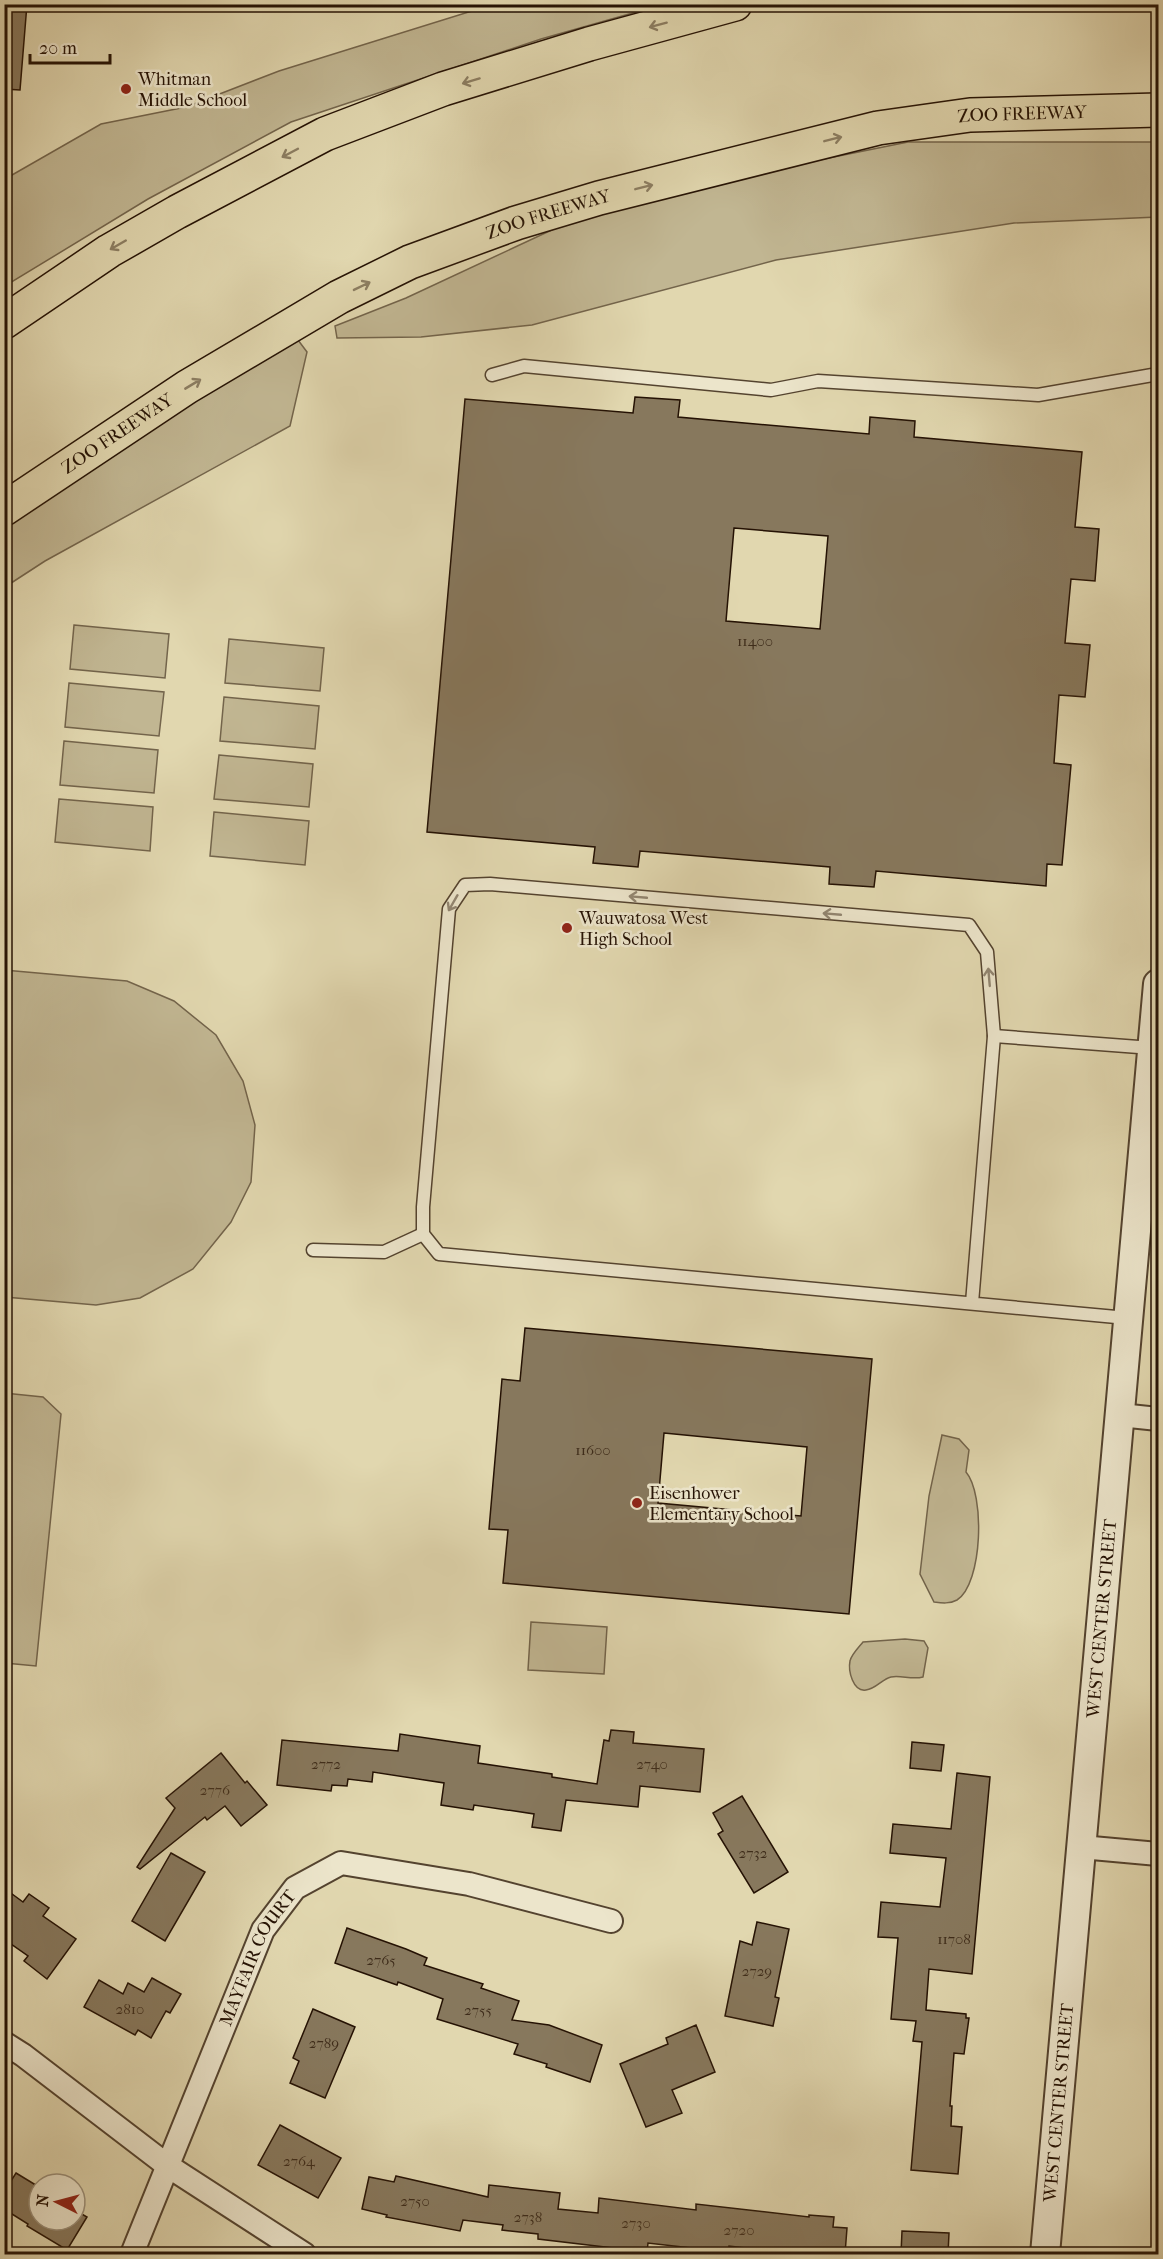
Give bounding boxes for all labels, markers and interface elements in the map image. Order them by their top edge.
one-way arrow [649,20,668,31]
scale bar [30,27,110,65]
text: 20 m [39,38,77,59]
place label: Whitman Middle School [137,69,247,111]
one-way arrow [462,76,481,87]
marker: Whitman Middle School [119,82,133,96]
street label: ZOO FREEWAY [956,102,1088,128]
one-way arrow [824,133,843,145]
one-way arrow [282,147,299,159]
one-way arrow [634,180,653,192]
street label: ZOO FREEWAY [483,185,613,244]
one-way arrow [110,240,127,252]
one-way arrow [352,279,370,291]
one-way arrow [184,377,201,389]
street label: ZOO FREEWAY [58,389,178,479]
house number: 11400 [737,632,773,650]
one-way arrow [628,891,648,902]
one-way arrow [447,894,459,911]
place label: Wauwatosa West High School [578,908,709,950]
one-way arrow [822,908,842,919]
marker: Wauwatosa West High School [560,921,574,935]
one-way arrow [983,968,994,988]
house number: 11600 [575,1441,611,1459]
place label: Eisenhower Elementary School [649,1483,794,1525]
marker: Eisenhower Elementary School [630,1496,644,1510]
street label: WEST CENTER STREET [1083,1517,1121,1720]
house number: 2772 [311,1755,341,1773]
house number: 2740 [636,1755,668,1773]
house number: 2776 [200,1781,231,1799]
house number: 2732 [739,1844,768,1862]
street label: MAYFAIR COURT [215,1885,301,2029]
house number: 11708 [937,1930,971,1948]
house number: 2765 [366,1951,396,1969]
house number: 2729 [742,1962,772,1980]
house number: 2810 [116,2000,144,2018]
house number: 2755 [464,2001,492,2019]
street label: WEST CENTER STREET [1040,2002,1078,2204]
house number: 2789 [309,2034,339,2052]
house number: 2764 [283,2152,316,2170]
north arrow [27,2172,87,2232]
house number: 2750 [400,2192,430,2210]
text: N [32,2193,53,2208]
house number: 2738 [514,2208,542,2226]
house number: 2730 [621,2214,651,2232]
house number: 2720 [724,2221,754,2239]

